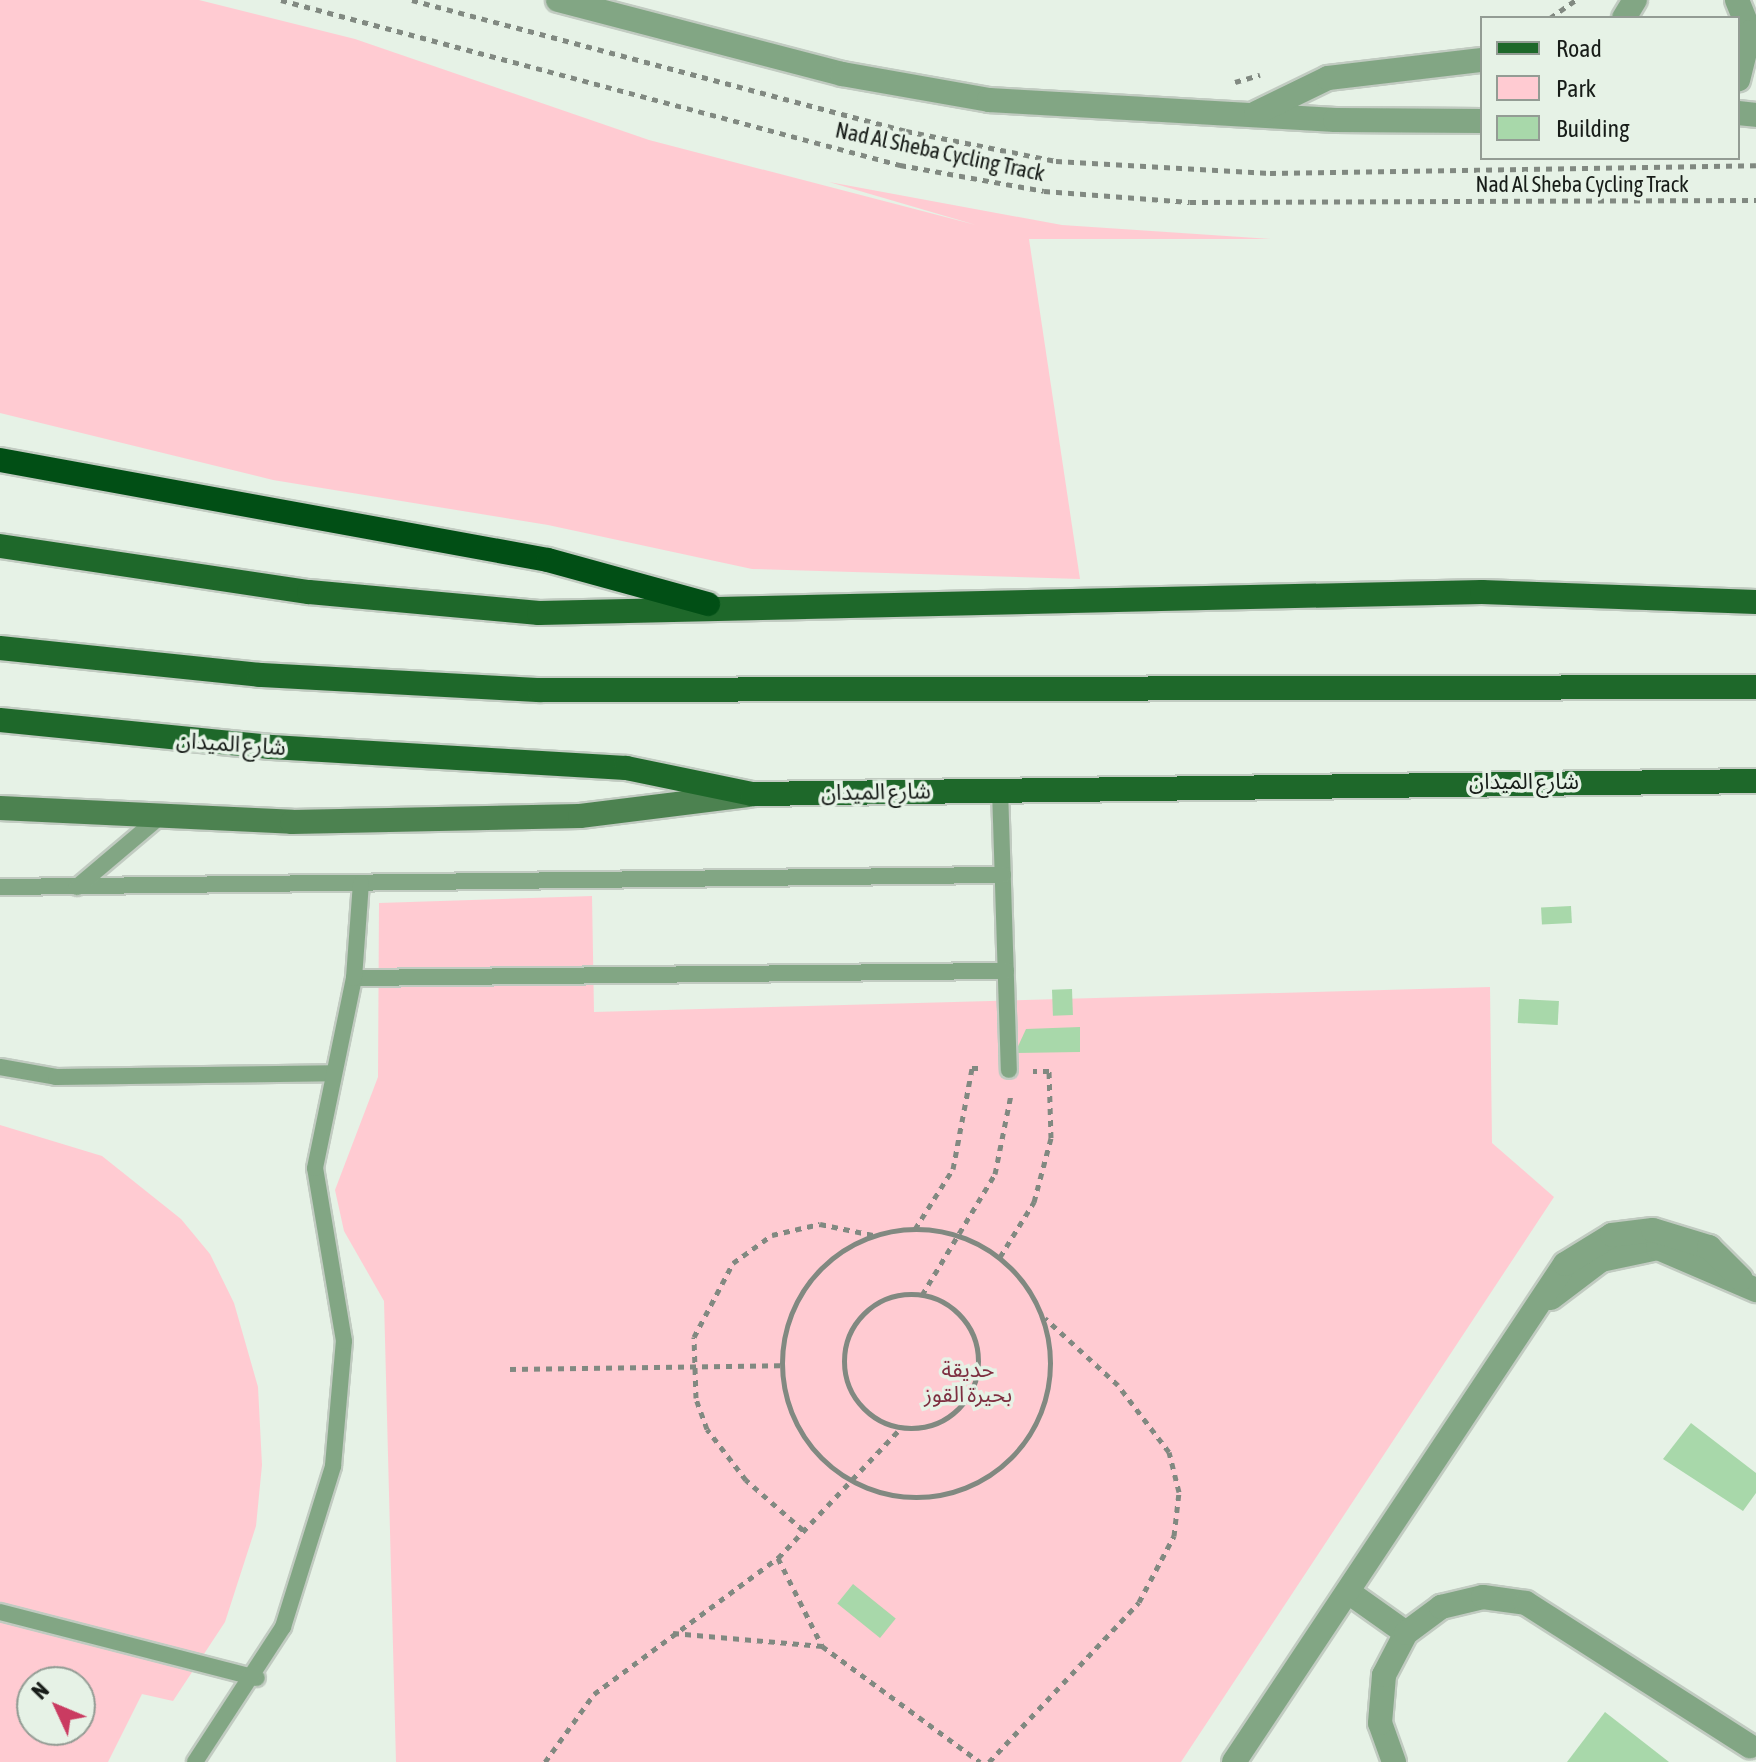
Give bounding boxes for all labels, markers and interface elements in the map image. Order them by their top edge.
legend [1480,16,1740,160]
text: Road [1556,35,1602,62]
text: Park [1556,75,1596,102]
text: Building [1556,115,1629,142]
street label: Nad Al Sheba Cycling Track [833,117,1047,187]
street label: Nad Al Sheba Cycling Track [1475,172,1689,198]
street label: شارع الميدان [175,727,287,761]
street label: شارع الميدان [1469,769,1579,795]
street label: شارع الميدان [821,778,931,806]
park label: حديقة بحيرة القوز [924,1356,1012,1408]
north arrow [16,1666,96,1746]
text: N [26,1677,54,1704]

